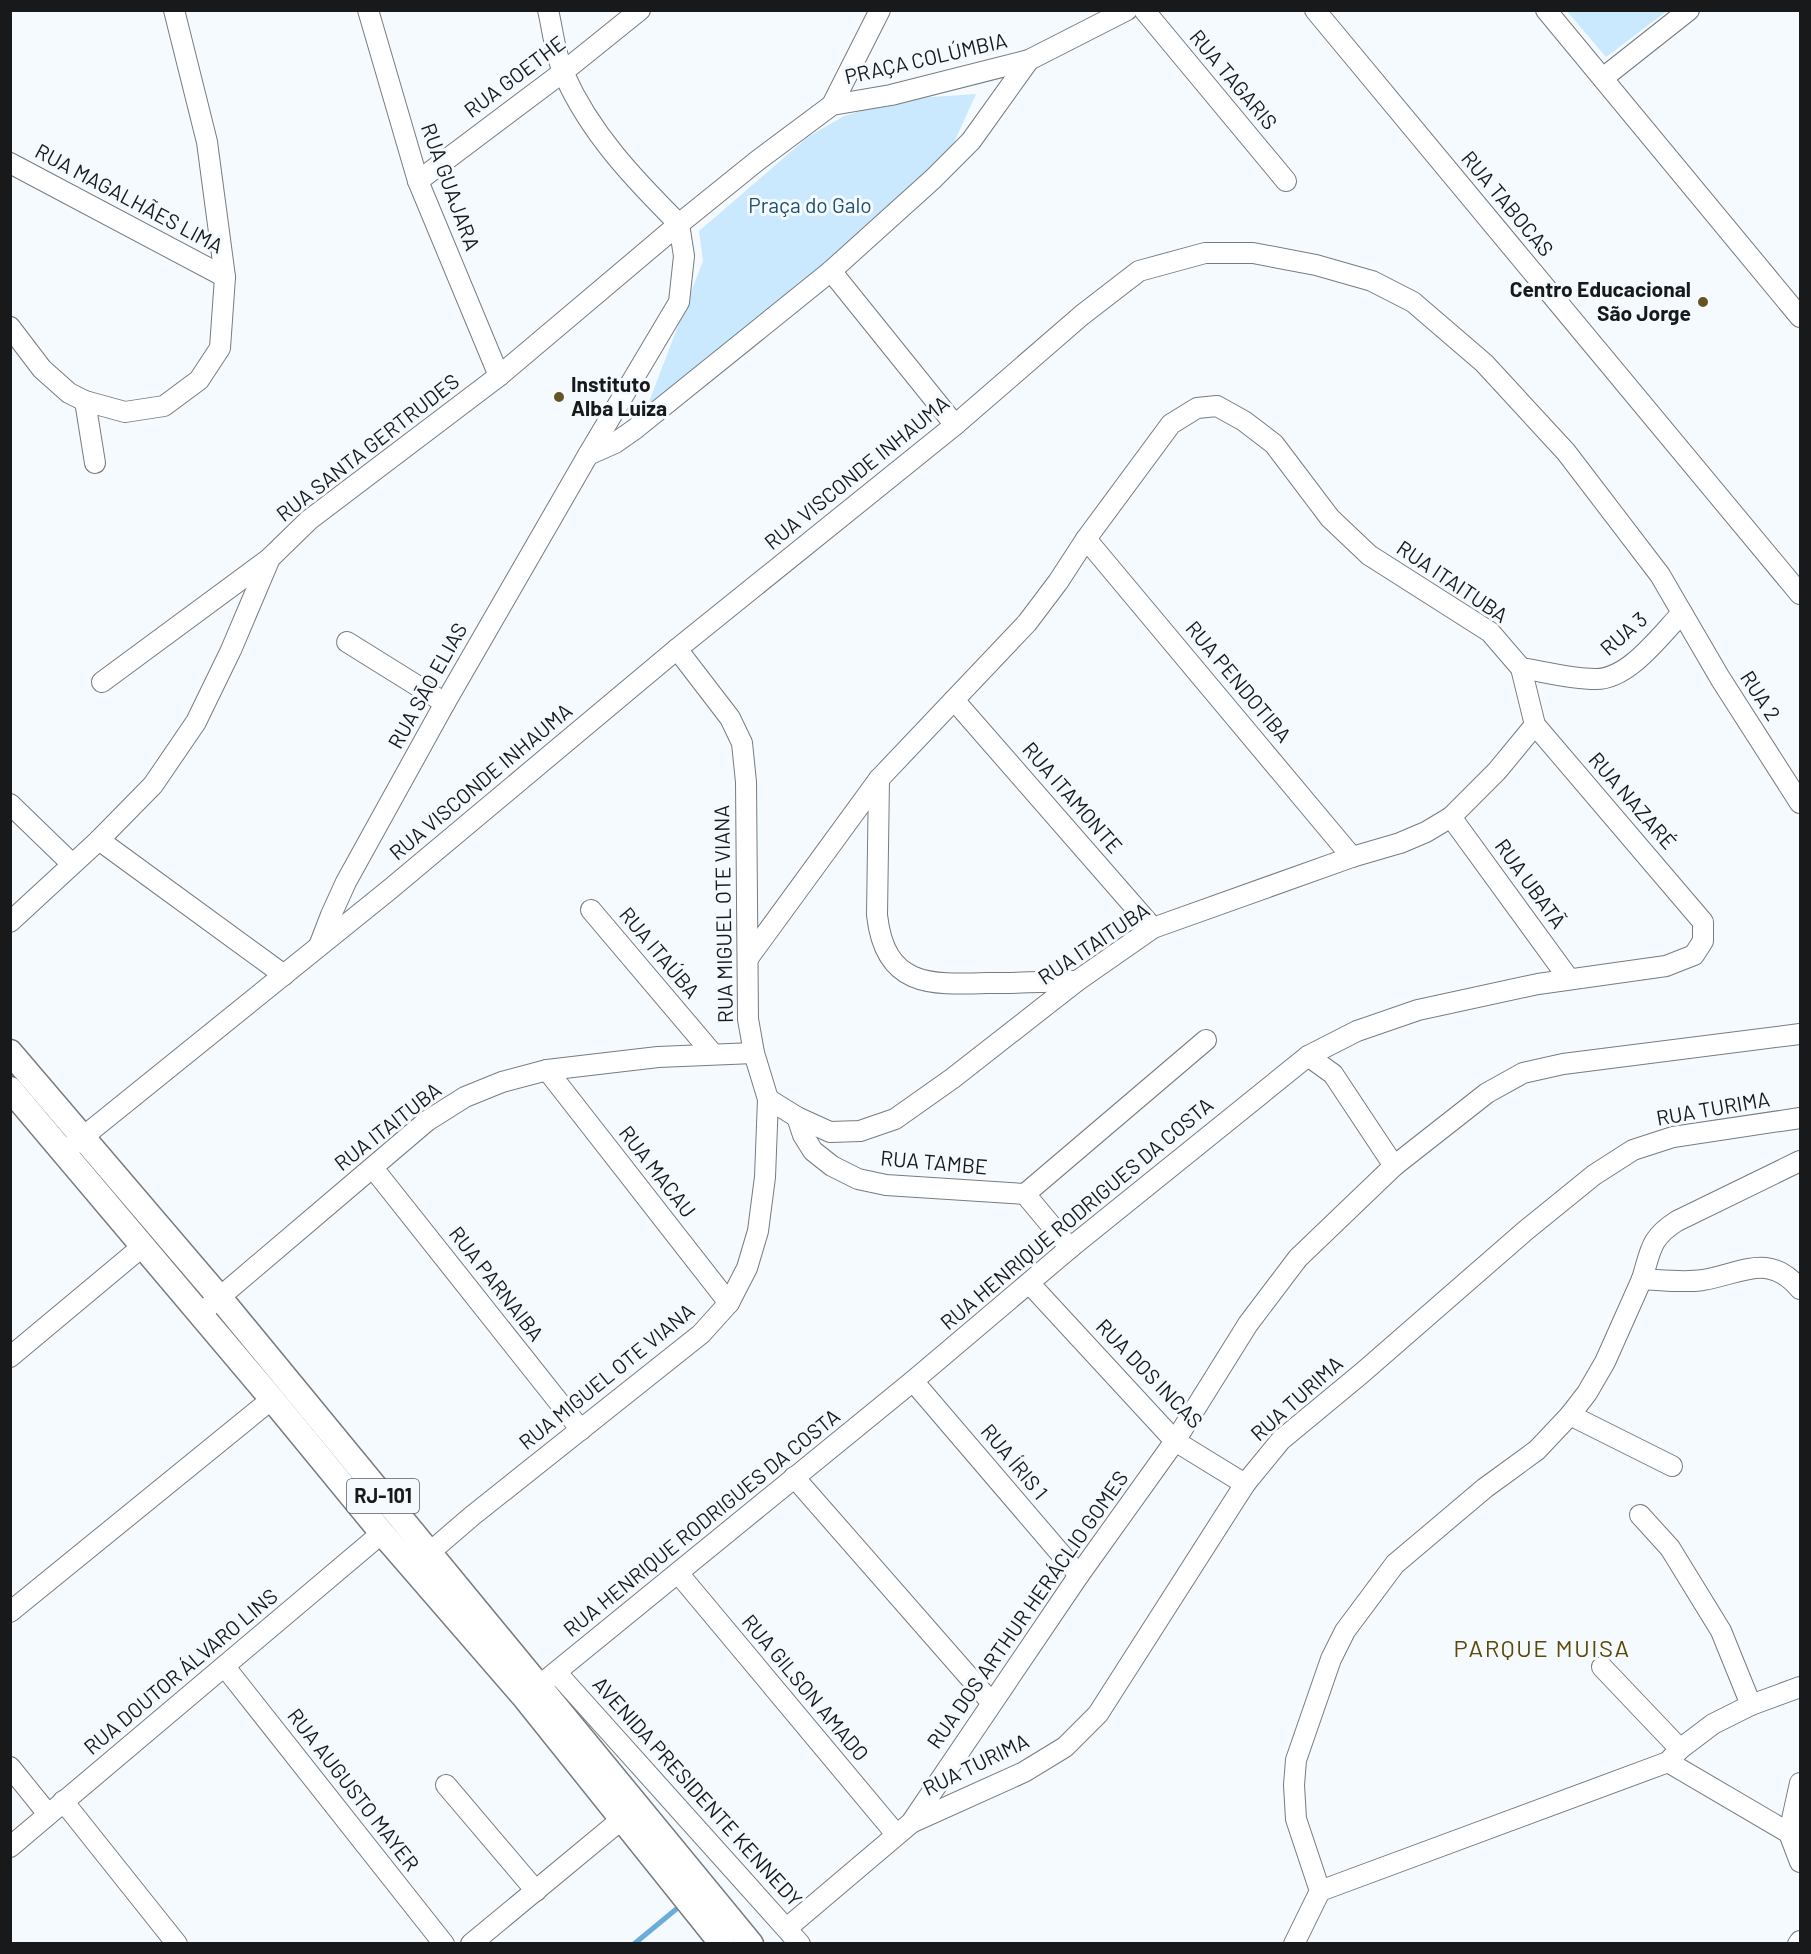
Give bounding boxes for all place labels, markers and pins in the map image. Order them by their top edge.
place label: Centro Educacional São Jorge [1510,276,1691,325]
marker: Centro Educacional São Jorge [1696,295,1710,309]
place label: Instituto Alba Luiza [571,371,667,420]
marker: Instituto Alba Luiza [552,390,566,404]

